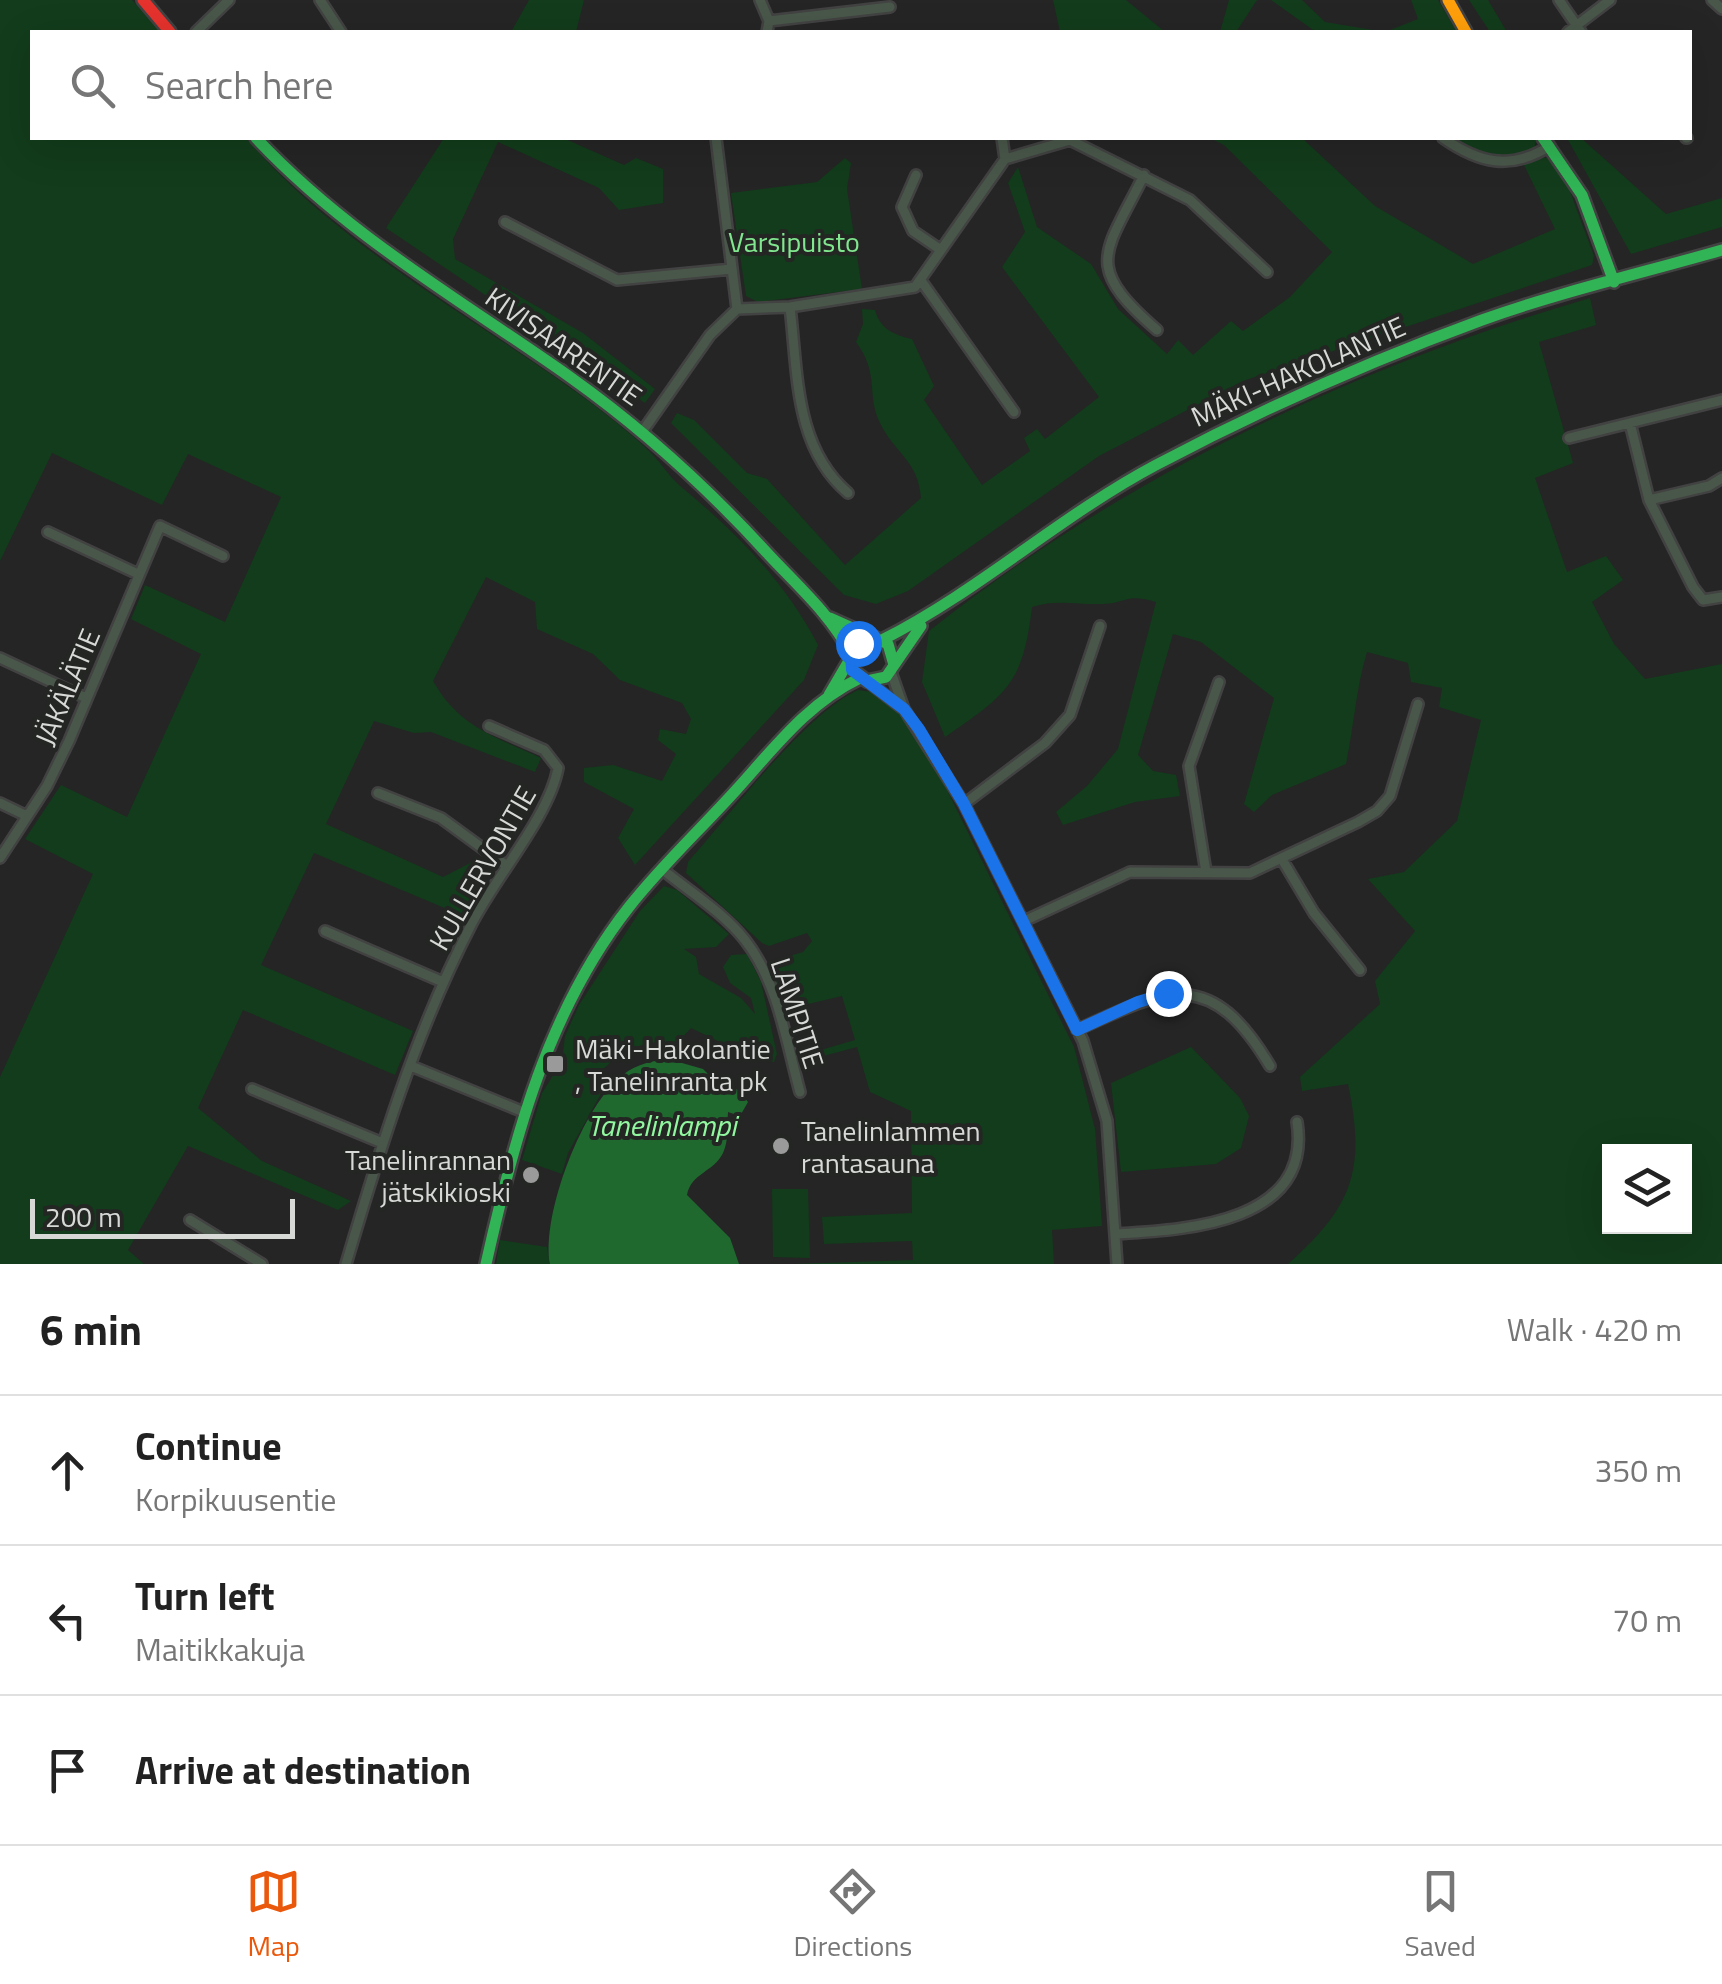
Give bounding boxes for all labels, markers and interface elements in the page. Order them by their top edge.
search box [30,30,1692,140]
text: Search here [145,56,333,114]
icon: search [65,58,120,113]
park label: Varsipuisto [728,220,860,263]
street label: KIVISAARENTIE [477,276,651,416]
street label: MÄKI-HAKOLANTIE [1184,304,1412,438]
route start [836,621,882,667]
street label: JÄKÄLÄTIE [23,622,111,752]
street label: KULLERVONTIE [417,778,547,958]
street label: LAMPITIE [760,952,836,1074]
route end [1146,971,1192,1017]
place label: Mäki-Hakolantie , Tanelinranta pk [575,1027,771,1102]
marker: Mäki-Hakolantie , Tanelinranta pk [544,1053,566,1075]
water label: Tanelinlampi [588,1102,740,1148]
place label: Tanelinlammen rantasauna [801,1109,981,1184]
marker: Tanelinlammen rantasauna [770,1135,792,1157]
place label: Tanelinrannan jätskikioski [345,1138,511,1213]
map controls [1602,1144,1692,1234]
button: layers [1602,1144,1692,1234]
marker: Tanelinrannan jätskikioski [520,1164,542,1186]
scale bar [30,1194,295,1238]
text: 200 m [45,1195,122,1238]
text: 6 min [40,1297,142,1361]
text: Walk · 420 m [1507,1305,1682,1353]
text: Continue [135,1417,282,1475]
icon: ahead [40,1443,95,1498]
text: 350 m [1594,1446,1682,1494]
text: Korpikuusentie [135,1475,336,1523]
text: Turn left [135,1567,275,1625]
icon: left [40,1593,95,1648]
text: 70 m [1612,1596,1682,1644]
text: Maitikkakuja [135,1625,305,1673]
text: Arrive at destination [135,1741,471,1799]
icon: arrive [40,1743,95,1798]
tab: Map [246,1864,301,1967]
tab: Directions [793,1864,912,1967]
tab: Saved [1405,1864,1476,1967]

